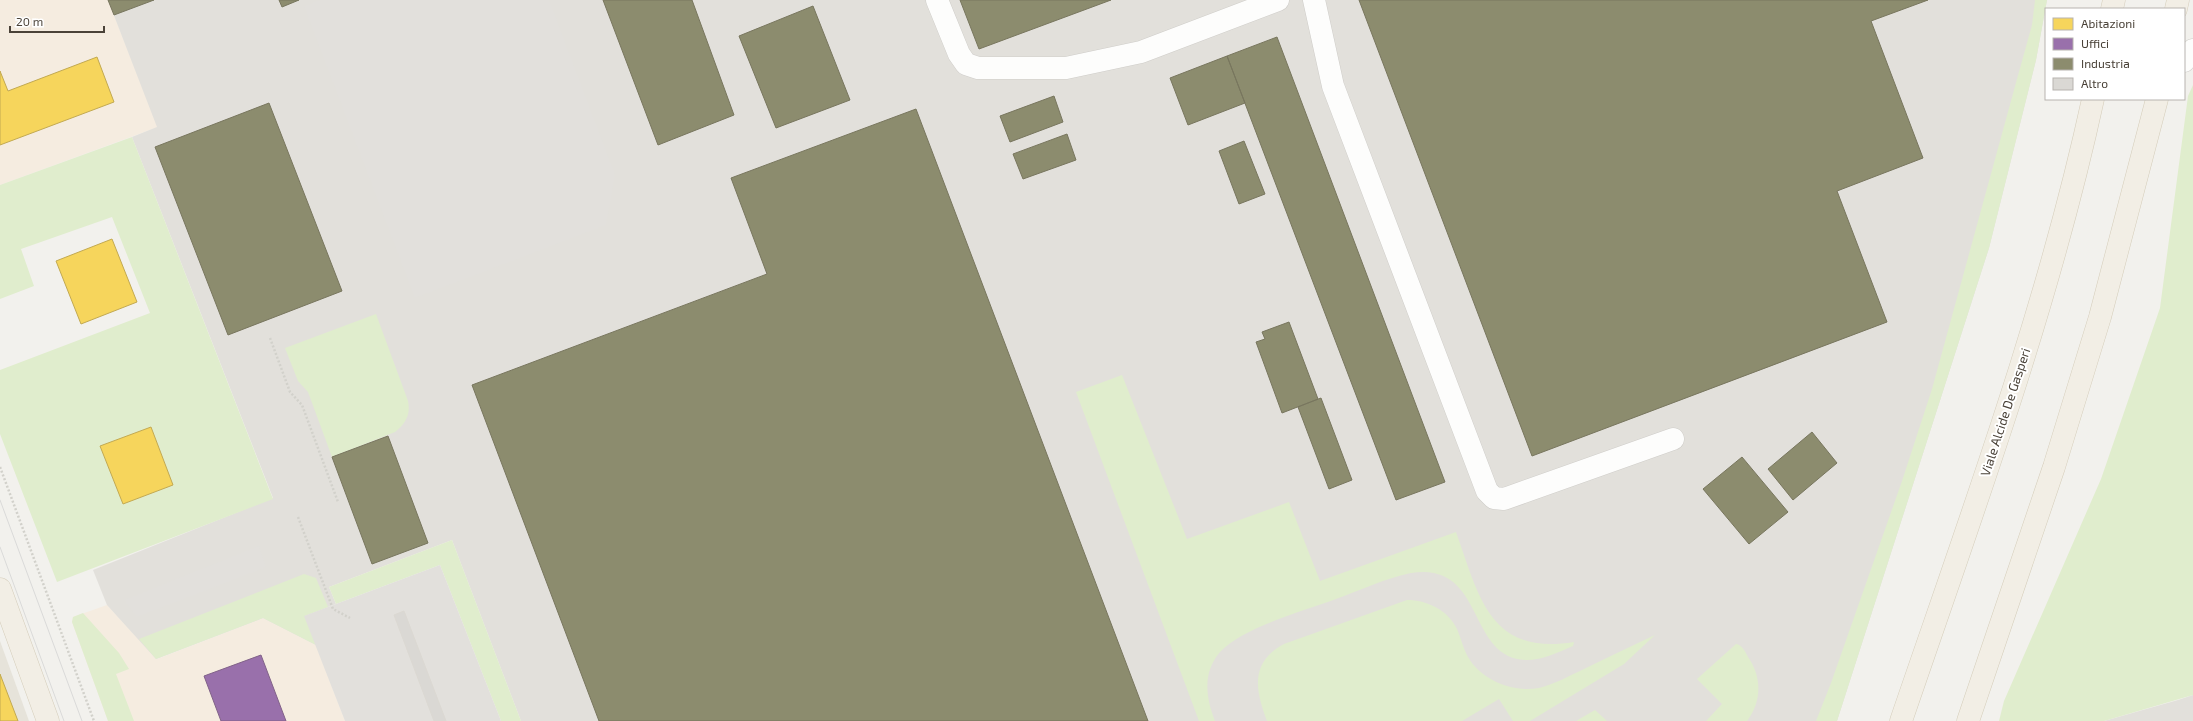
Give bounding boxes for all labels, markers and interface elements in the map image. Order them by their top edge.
scale bar [10,8,104,34]
legend [2045,8,2185,100]
text: 20 m [16,14,43,28]
text: Abitazioni [2081,16,2135,30]
text: Uffici [2081,36,2109,50]
text: Industria [2081,56,2130,70]
text: Altro [2081,76,2108,90]
street label: Viale Alcide De Gasperi [1977,346,2033,478]

